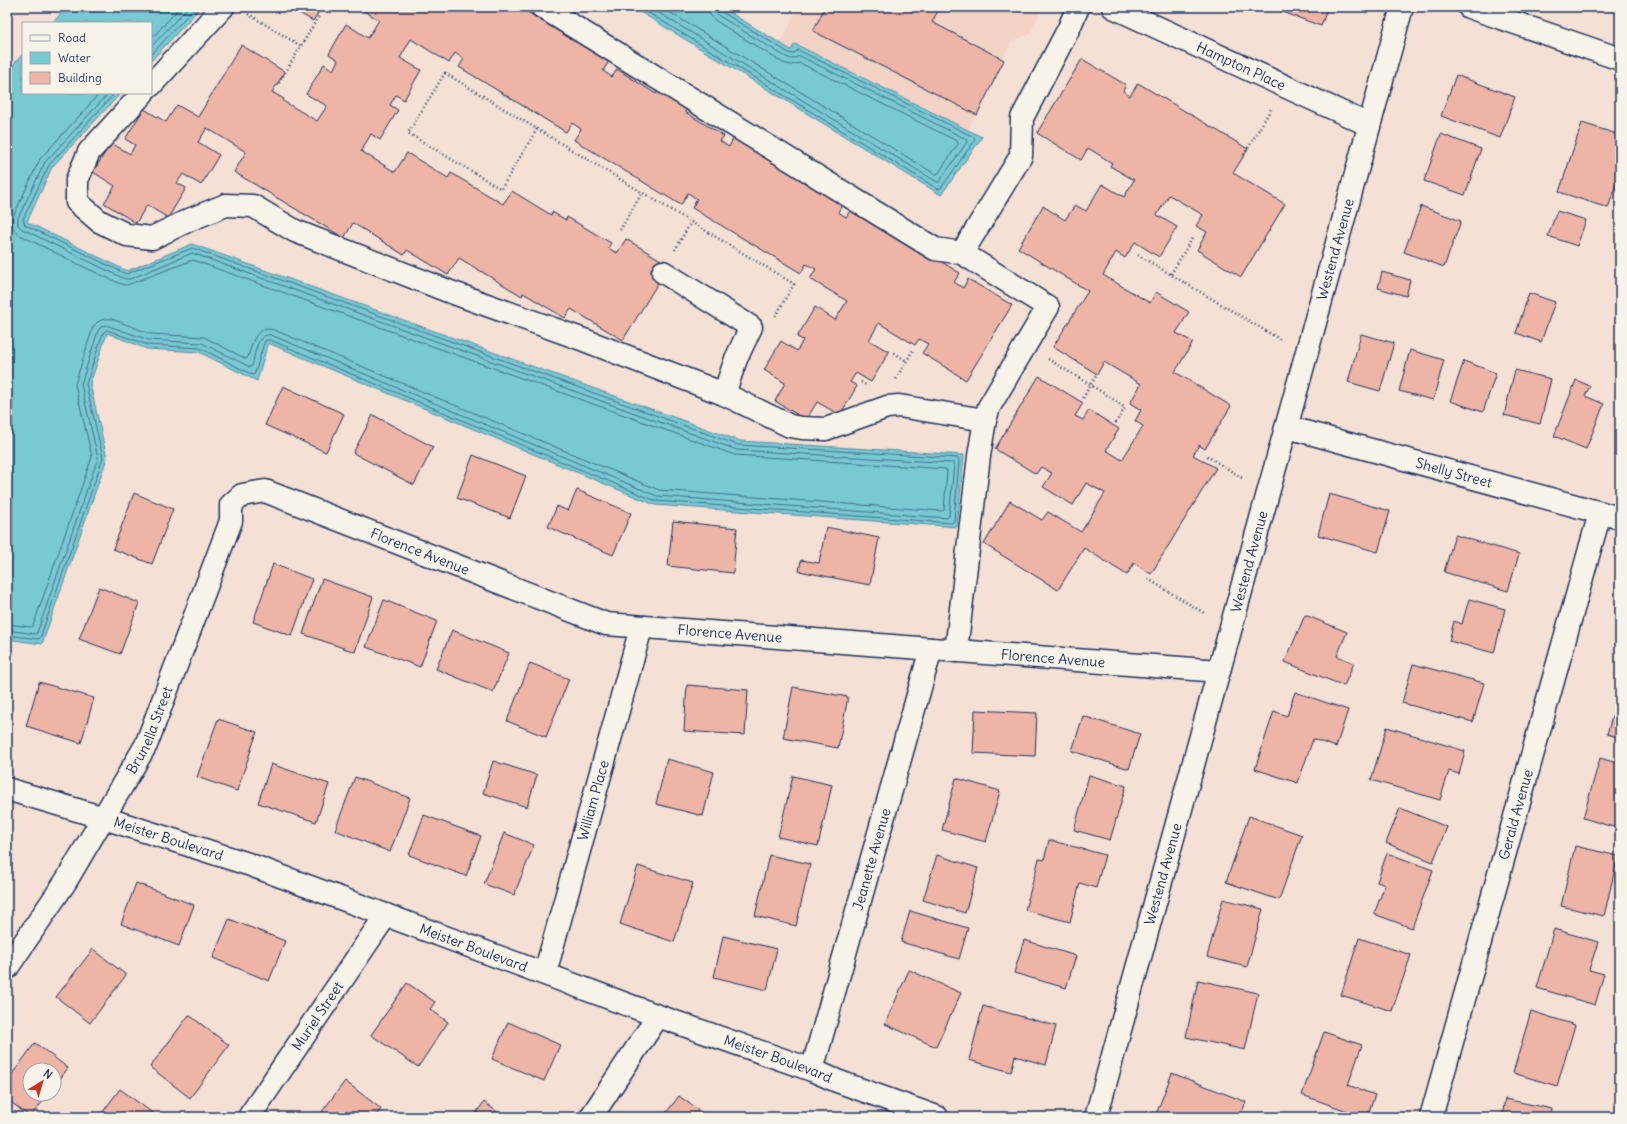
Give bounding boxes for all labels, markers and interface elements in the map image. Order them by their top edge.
legend [22,22,152,94]
text: Road [58,30,86,45]
street label: Hampton Place [1194,38,1289,94]
text: Water [58,50,91,65]
text: Building [58,70,102,85]
street label: Westend Avenue [1313,196,1358,302]
street label: Shelly Street [1414,454,1494,492]
street label: Westend Avenue [1226,509,1272,615]
street label: Florence Avenue [368,524,472,579]
street label: Florence Avenue [677,621,783,646]
street label: Florence Avenue [1000,645,1106,671]
street label: Brunella Street [122,684,176,777]
street label: William Place [573,758,613,843]
street label: Gerald Avenue [1494,767,1537,862]
street label: Jeanette Avenue [849,806,895,912]
street label: Meister Boulevard [112,813,226,865]
street label: Westend Avenue [1140,821,1186,927]
street label: Meister Boulevard [417,919,530,976]
street label: Muriel Street [288,978,347,1054]
street label: Meister Boulevard [721,1031,835,1087]
north arrow [22,1062,62,1102]
text: N [41,1066,55,1082]

